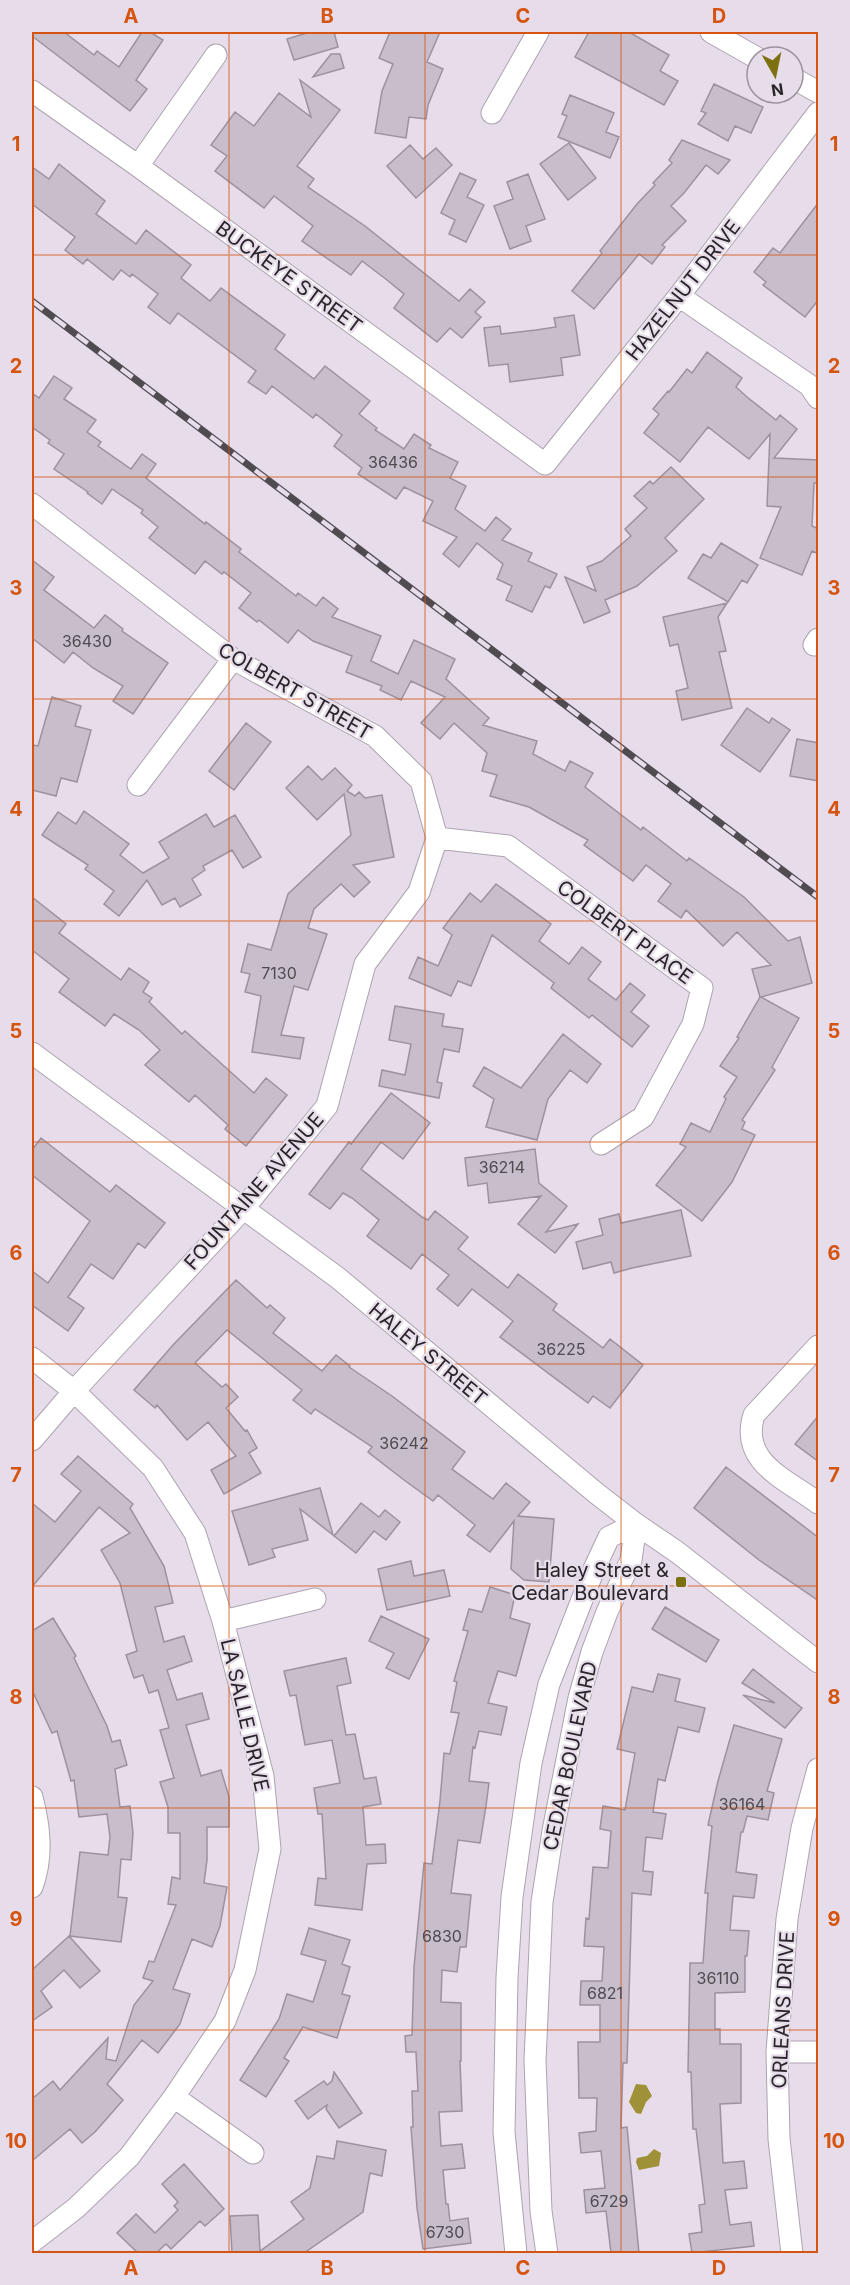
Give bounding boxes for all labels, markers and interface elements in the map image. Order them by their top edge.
text: A [124,4,139,28]
text: B [320,4,334,28]
text: C [516,4,530,28]
text: D [712,4,726,28]
north arrow [745,45,805,105]
text: N [770,79,785,101]
text: 1 [12,132,20,156]
text: 1 [830,132,838,156]
street label: HAZELNUT DRIVE [621,215,745,365]
street label: BUCKEYE STREET [211,216,367,338]
text: 2 [10,354,22,378]
text: 2 [828,354,840,378]
house number: 36436 [368,452,418,472]
text: 3 [10,576,22,600]
text: 3 [828,576,840,600]
house number: 36430 [62,631,112,651]
street label: COLBERT STREET [214,637,376,745]
text: 4 [9,797,23,821]
text: 4 [827,797,841,821]
street label: COLBERT PLACE [553,875,697,989]
house number: 7130 [261,963,297,983]
text: 5 [10,1019,22,1043]
text: 5 [828,1019,840,1043]
street label: FOUNTAINE AVENUE [179,1108,329,1274]
house number: 36214 [479,1157,525,1177]
text: 6 [10,1241,23,1265]
text: 6 [828,1241,841,1265]
street label: HALEY STREET [364,1298,492,1410]
house number: 36225 [536,1339,586,1359]
house number: 36242 [379,1433,429,1453]
text: 7 [10,1463,22,1487]
text: 7 [828,1463,840,1487]
place label: Haley Street & Cedar Boulevard [511,1558,669,1605]
marker: Haley Street & Cedar Boulevard [674,1575,688,1589]
street label: LA SALLE DRIVE [216,1636,274,1794]
street label: CEDAR BOULEVARD [538,1659,602,1853]
text: 8 [9,1685,23,1709]
text: 8 [827,1685,841,1709]
house number: 36164 [719,1794,765,1814]
text: 9 [10,1907,23,1931]
text: 9 [828,1907,841,1931]
house number: 6830 [422,1926,462,1946]
street label: ORLEANS DRIVE [767,1931,799,2089]
house number: 36110 [697,1968,739,1988]
house number: 6821 [587,1983,623,2003]
text: 10 [5,2129,27,2153]
text: 10 [823,2129,845,2153]
house number: 6729 [590,2191,628,2211]
house number: 6730 [426,2222,464,2242]
text: A [124,2256,139,2280]
text: B [320,2256,334,2280]
text: C [516,2256,530,2280]
text: D [712,2256,726,2280]

